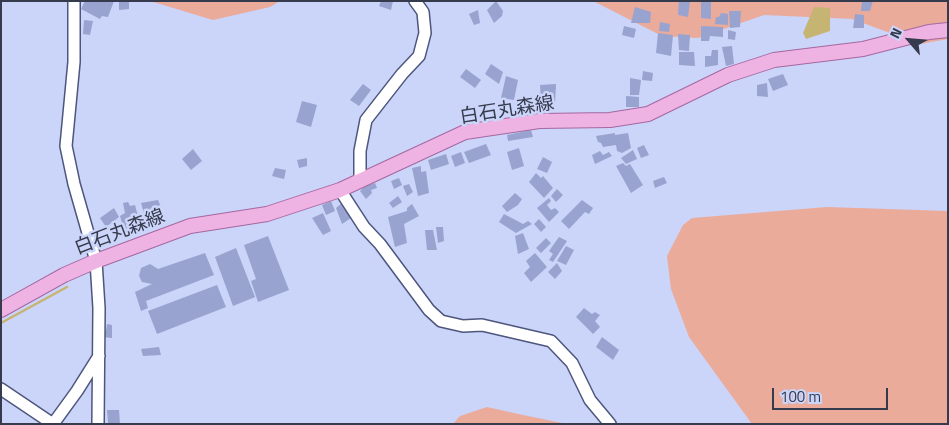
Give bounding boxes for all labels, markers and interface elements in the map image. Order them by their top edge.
north arrow [884,15,934,65]
text: N [884,24,907,42]
street label: 白石丸森線 [458,92,556,130]
street label: 白石丸森線 [72,205,168,261]
scale bar [774,378,890,410]
text: 100 m [780,385,821,408]

